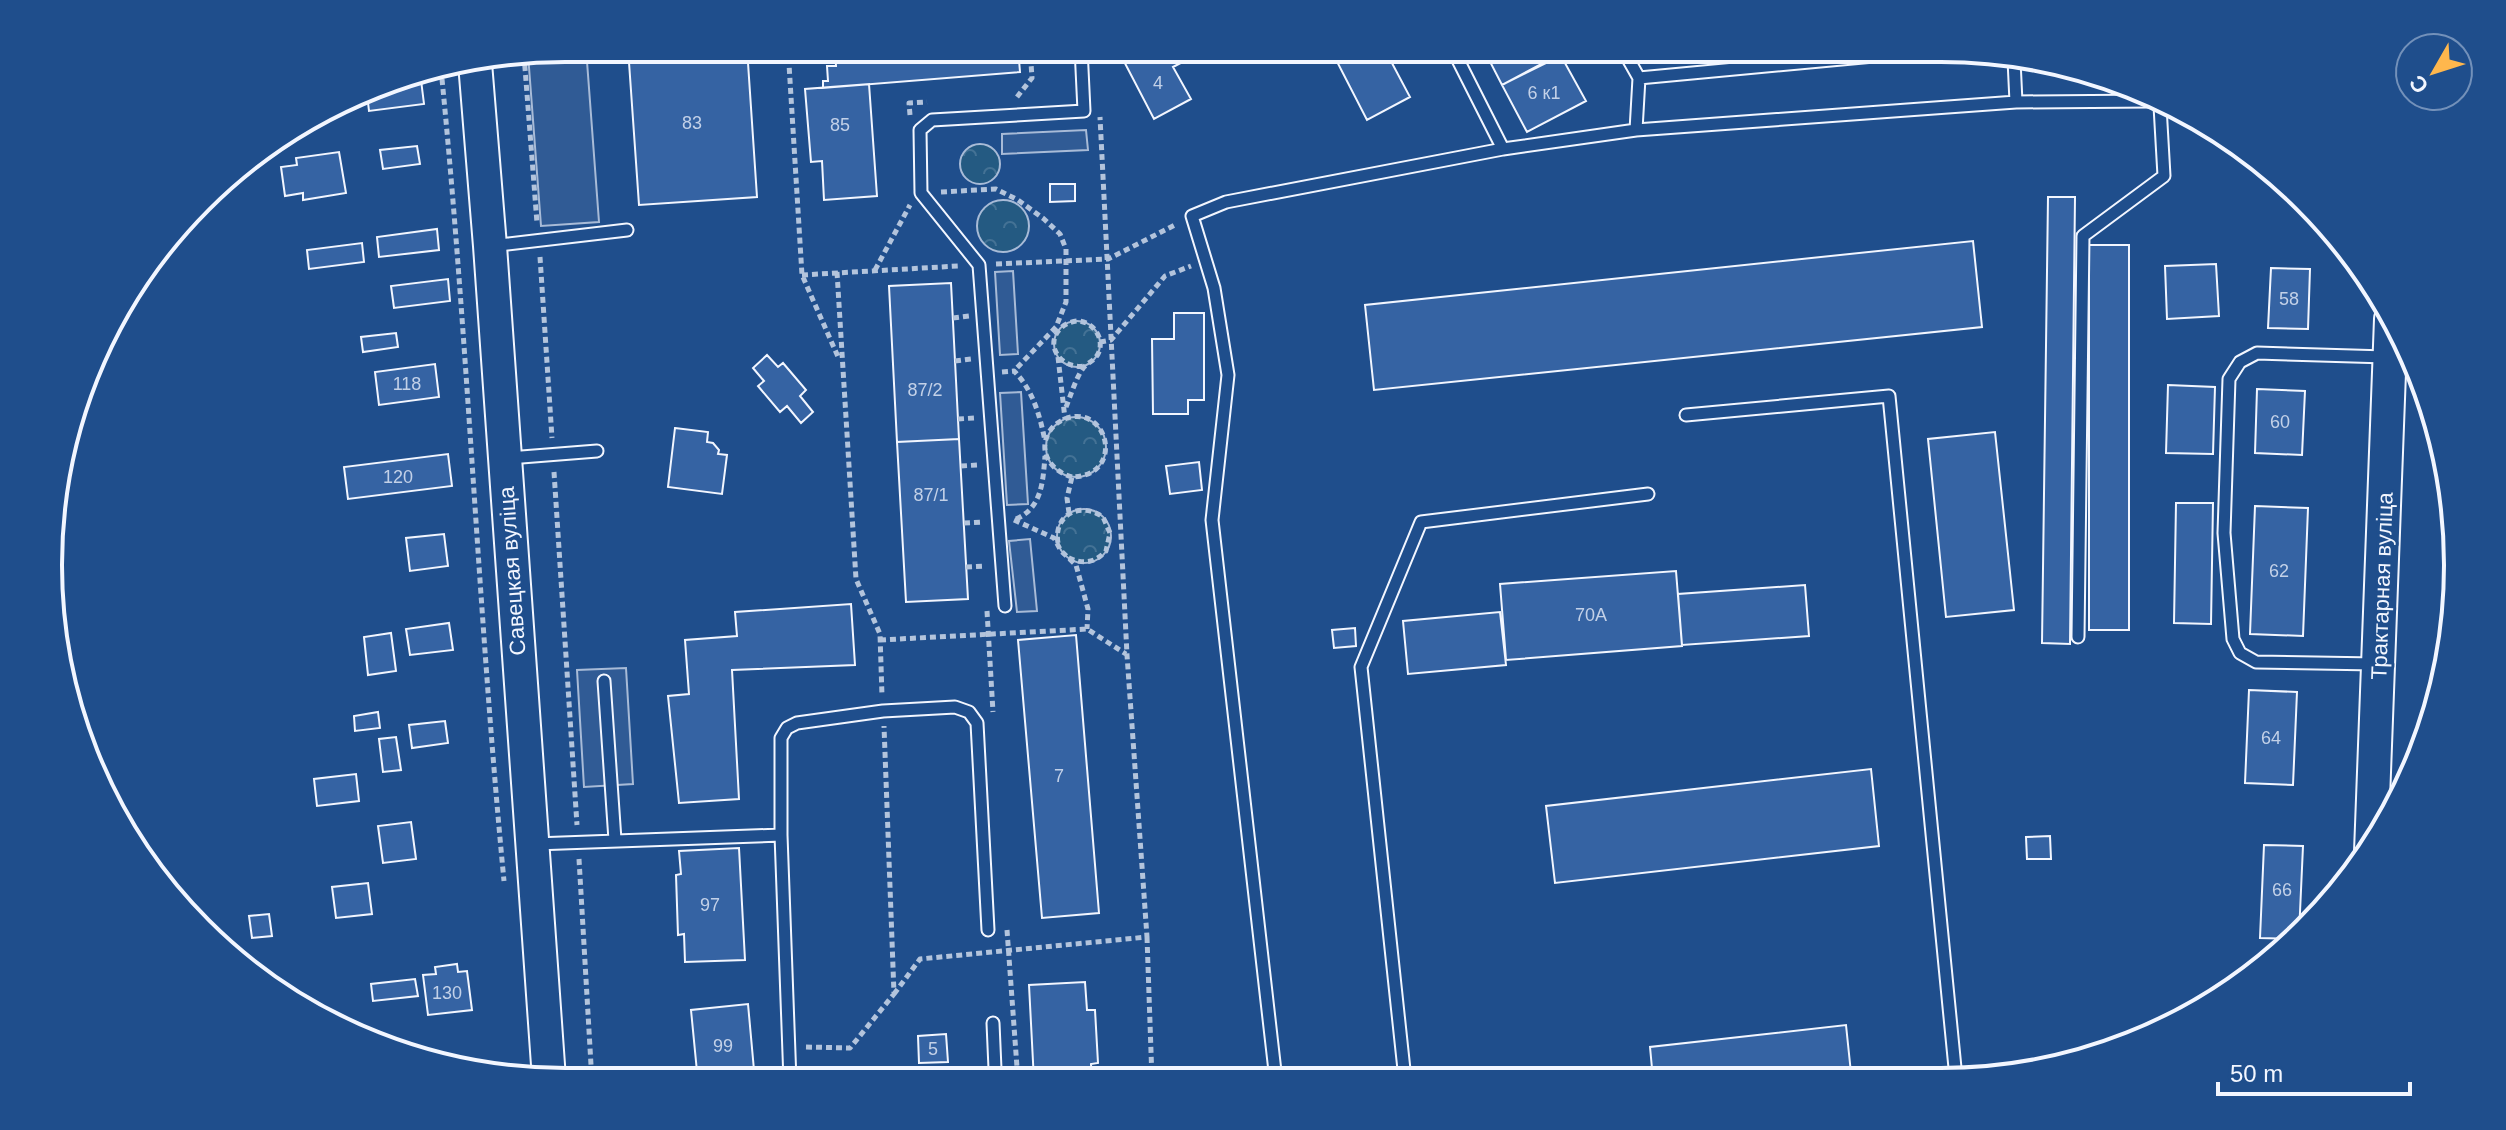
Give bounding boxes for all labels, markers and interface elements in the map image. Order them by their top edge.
north arrow [2394,32,2474,112]
text: С [2404,70,2434,98]
house number: 4 [1153,73,1163,93]
house number: 6 к1 [1528,83,1560,103]
house number: 83 [682,113,702,133]
house number: 85 [830,115,850,135]
house number: 58 [2279,289,2299,309]
house number: 118 [393,374,421,394]
house number: 87/2 [907,380,943,400]
house number: 60 [2270,412,2290,432]
house number: 120 [383,467,413,487]
street label: Савецкая вуліца [494,485,530,656]
house number: 87/1 [913,485,949,505]
street label: Трактарная вуліца [2366,491,2398,680]
house number: 62 [2269,561,2289,581]
house number: 70А [1575,605,1607,625]
house number: 64 [2261,728,2281,748]
house number: 7 [1054,766,1064,786]
house number: 66 [2272,880,2292,900]
house number: 97 [700,895,720,915]
house number: 130 [432,983,462,1003]
house number: 99 [713,1036,733,1056]
house number: 5 [928,1039,938,1059]
scale bar [2218,1046,2410,1096]
text: 50 m [2230,1060,2283,1087]

